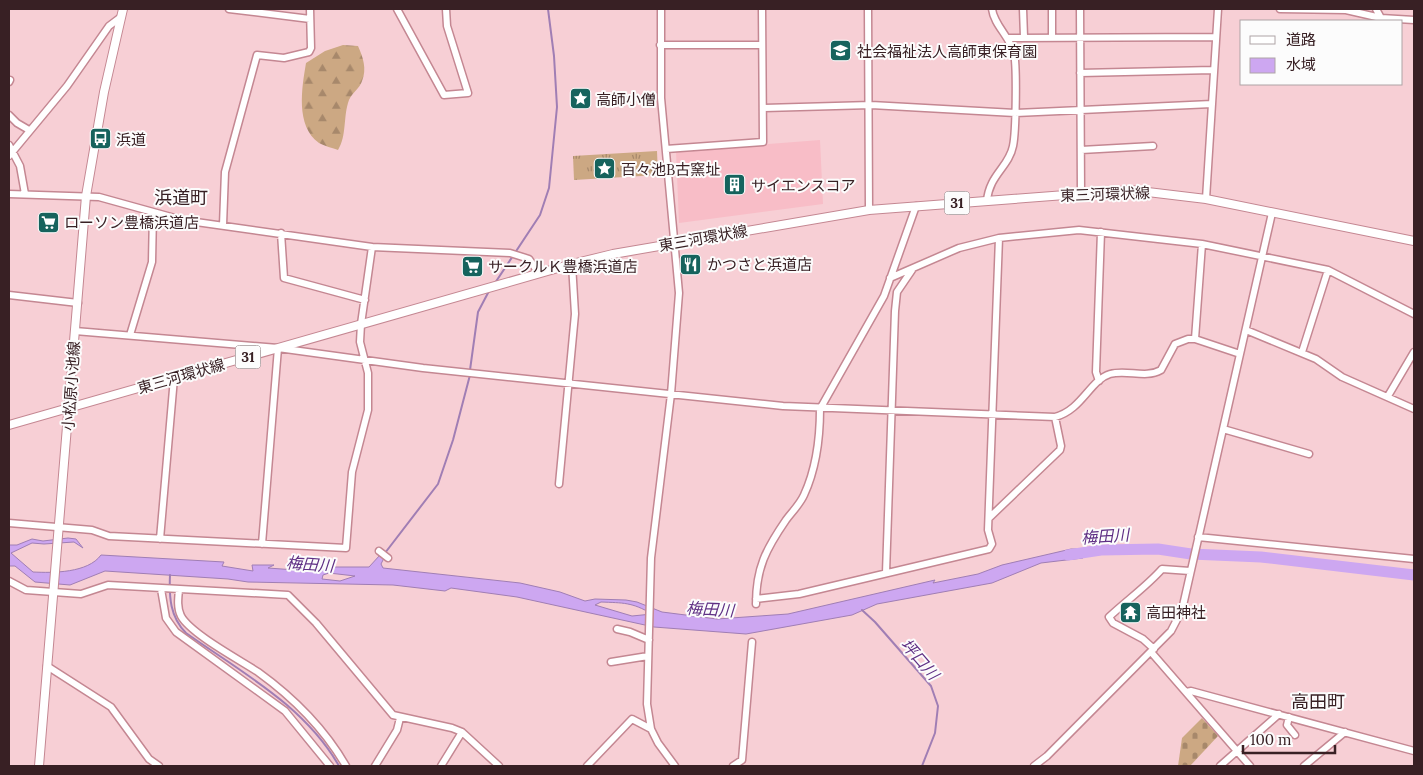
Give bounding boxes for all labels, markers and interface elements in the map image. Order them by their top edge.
legend [1240,20,1403,85]
text: 道路 [1286,30,1316,49]
school or university icon: 社会福祉法人高師東保育園 [829,39,853,63]
place label: 社会福祉法人高師東保育園 [857,42,1037,61]
text: 水域 [1286,55,1316,74]
place icon: 高師小僧 [568,87,592,111]
place label: 高師小僧 [596,90,656,109]
bus stop icon: 浜道 [88,127,112,151]
place label: 浜道 [116,130,146,149]
place icon: 百々池B古窯址 [593,157,617,181]
place label: 百々池B古窯址 [621,160,720,179]
building icon: サイエンスコア [723,173,747,197]
place label: サイエンスコア [751,176,856,195]
street label: 東三河環状線 [1060,183,1150,205]
district label: 浜道町 [154,186,208,209]
road number: 31 [944,192,970,214]
supermarket icon: ローソン豊橋浜道店 [36,210,60,234]
place label: ローソン豊橋浜道店 [64,213,199,232]
street label: 東三河環状線 [657,221,749,255]
restaurant icon: かつさと浜道店 [679,252,703,276]
supermarket icon: サークルＫ豊橋浜道店 [460,254,484,278]
place label: かつさと浜道店 [707,255,812,274]
place label: サークルＫ豊橋浜道店 [488,257,638,276]
street label: 小松原小池線 [58,340,84,432]
road number: 31 [236,346,260,368]
street label: 東三河環状線 [135,354,227,398]
water label: 梅田川 [1080,524,1132,548]
water label: 梅田川 [285,552,337,576]
water label: 梅田川 [686,598,736,620]
temple icon: 高田神社 [1118,600,1142,624]
place label: 高田神社 [1146,603,1206,622]
water label: 坪口川 [897,634,945,685]
district label: 高田町 [1291,690,1345,713]
scale bar [1243,722,1336,754]
text: 100 m [1250,730,1291,749]

